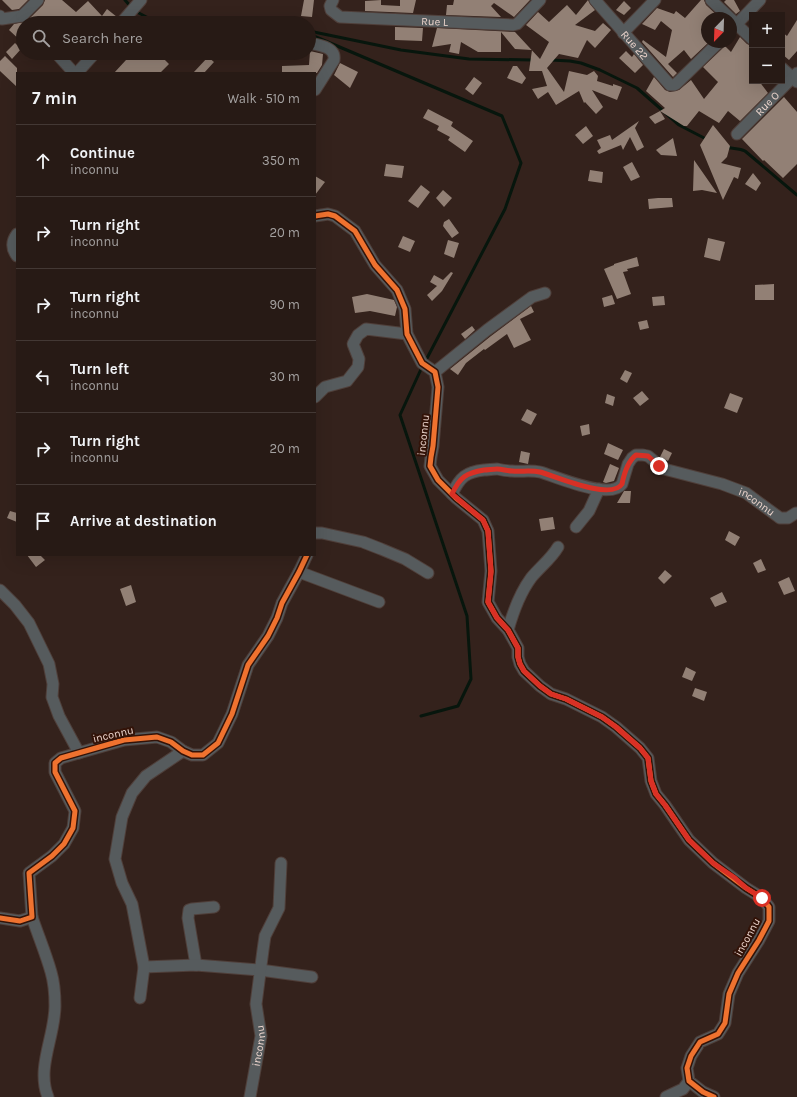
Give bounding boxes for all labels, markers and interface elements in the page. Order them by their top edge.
north arrow [701,12,737,48]
map controls [749,12,785,84]
button: + [749,12,785,48]
street label: Rue L [421,15,449,29]
search box [16,16,316,60]
icon: search [30,27,52,49]
street label: Rue 22 [618,28,651,63]
text: Search here [62,29,143,47]
button: − [749,48,785,84]
text: 7 min [32,88,77,108]
street label: Rue O [753,89,782,119]
text: Walk · 510 m [228,91,300,106]
text: Continue [70,144,135,162]
icon: ahead [32,150,54,172]
text: 350 m [262,153,300,168]
text: inconnu [70,162,119,177]
text: Turn right [70,216,140,234]
icon: right [32,222,54,244]
text: 20 m [270,225,300,240]
text: inconnu [70,234,119,249]
text: Turn right [70,288,140,306]
icon: right [32,294,54,316]
text: 90 m [269,297,300,312]
text: inconnu [70,306,119,321]
text: Turn left [70,360,129,378]
icon: left [32,366,54,388]
text: 30 m [269,369,300,384]
text: inconnu [70,378,119,393]
street label: inconnu [415,414,432,456]
text: Turn right [70,432,140,450]
icon: right [32,438,54,460]
text: 20 m [270,441,300,456]
text: inconnu [70,450,119,465]
route end [650,457,668,475]
street label: inconnu [737,485,777,519]
icon: arrive [32,510,54,532]
text: Arrive at destination [70,512,217,530]
street label: inconnu [91,723,135,745]
route start [753,889,771,907]
street label: inconnu [732,916,763,959]
street label: inconnu [250,1024,268,1068]

